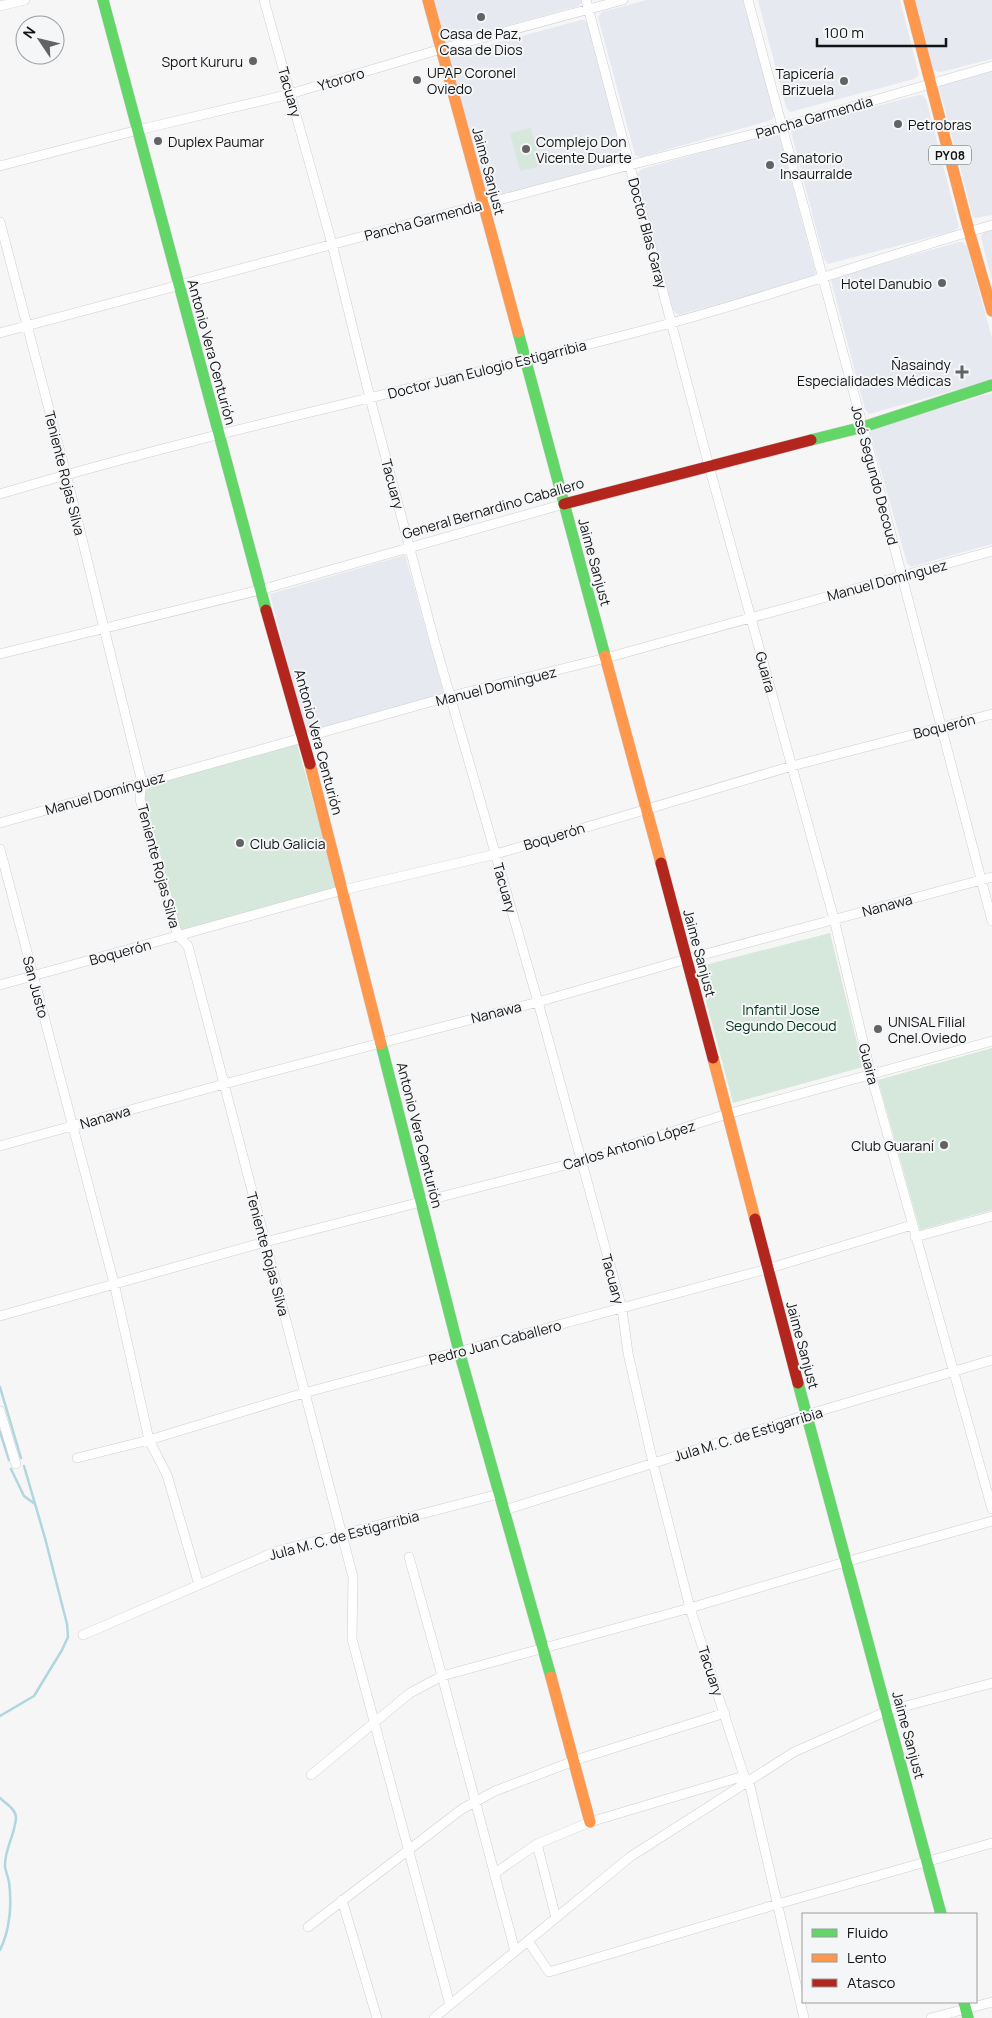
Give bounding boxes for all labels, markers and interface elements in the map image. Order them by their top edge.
marker: Casa de Paz, Casa de Dios [475,11,487,23]
north arrow [15,15,65,65]
scale bar [817,15,946,47]
text: 100 m [824,22,864,43]
text: N [18,23,40,42]
place label: Casa de Paz, Casa de Dios [439,24,523,59]
place label: Sport Kururu [161,52,243,71]
marker: Sport Kururu [247,55,259,67]
street label: Ytororo [315,63,367,95]
place label: UPAP Coronel Oviedo [427,63,516,98]
place label: Tapicería Brizuela [775,64,834,99]
street label: Tacuary [274,65,306,120]
marker: UPAP Coronel Oviedo [411,74,423,86]
marker: Tapicería Brizuela [838,75,850,87]
street label: Pancha Garmendia [753,91,875,143]
place label: Petrobras [908,115,972,134]
marker: Petrobras [892,118,904,130]
street label: Jaime Sanjust [468,125,510,217]
place label: Duplex Paumar [168,132,264,151]
place label: Complejo Don Vicente Duarte [536,132,632,167]
marker: Duplex Paumar [152,135,164,147]
marker: Complejo Don Vicente Duarte [520,143,532,155]
road number: PY08 [929,146,971,164]
place label: Sanatorio Insaurralde [780,148,852,183]
marker: Sanatorio Insaurralde [764,159,776,171]
street label: Doctor Blas Garay [624,176,672,291]
street label: Pancha Garmendia [362,195,484,245]
place label: Hotel Danubio [841,274,932,293]
street label: Antonio Vera Centurión [183,277,241,427]
marker: Hotel Danubio [936,277,948,289]
street label: Doctor Juan Eulogio Estigarribia [386,335,588,403]
place label: Ñasaindy Especialidades Médicas [797,355,952,390]
marker: Ñasaindy Especialidades Médicas [955,365,969,379]
street label: José Segundo Decoud [847,403,903,547]
street label: Teniente Rojas Silva [40,409,90,537]
street label: Tacuary [377,457,409,512]
street label: General Bernardino Caballero [400,473,586,543]
street label: Jaime Sanjust [574,516,616,608]
street label: Manuel Domínguez [825,555,949,605]
street label: Guaira [751,649,781,695]
street label: Manuel Domínguez [434,662,558,710]
street label: Antonio Vera Centurión [290,667,348,817]
street label: Boquerón [911,709,977,743]
street label: Manuel Domínguez [43,767,167,819]
street label: Teniente Rojas Silva [133,802,185,930]
street label: Boquerón [521,818,587,854]
place label: Club Galicia [250,834,325,853]
marker: Club Galicia [234,837,246,849]
street label: Tacuary [489,861,521,916]
street label: Nanawa [860,889,914,921]
street label: Jaime Sanjust [679,907,721,999]
street label: Boquerón [87,935,153,969]
street label: San Justo [19,954,53,1020]
street label: Nanawa [469,997,523,1027]
park label: Infantil Jose Segundo Decoud [725,1000,837,1035]
place label: UNISAL Filial Cnel.Oviedo [888,1012,967,1047]
marker: UNISAL Filial Cnel.Oviedo [872,1023,884,1035]
street label: Guaira [855,1041,883,1087]
street label: Antonio Vera Centurión [393,1060,447,1210]
street label: Nanawa [78,1101,132,1133]
street label: Carlos Antonio López [561,1116,697,1174]
place label: Club Guaraní [851,1136,934,1155]
marker: Club Guaraní [938,1139,950,1151]
street label: Teniente Rojas Silva [242,1190,294,1318]
street label: Tacuary [597,1252,629,1307]
street label: Jaime Sanjust [782,1299,824,1391]
street label: Pedro Juan Caballero [427,1315,563,1369]
street label: Jula M. C. de Estigarribia [671,1402,825,1466]
street label: Jula M. C. de Estigarribia [267,1506,421,1564]
street label: Tacuary [694,1644,728,1699]
street label: Jaime Sanjust [888,1689,930,1781]
legend [802,1913,977,2003]
text: Fluido [847,1922,888,1943]
text: Lento [847,1947,887,1968]
text: Atasco [847,1972,895,1993]

